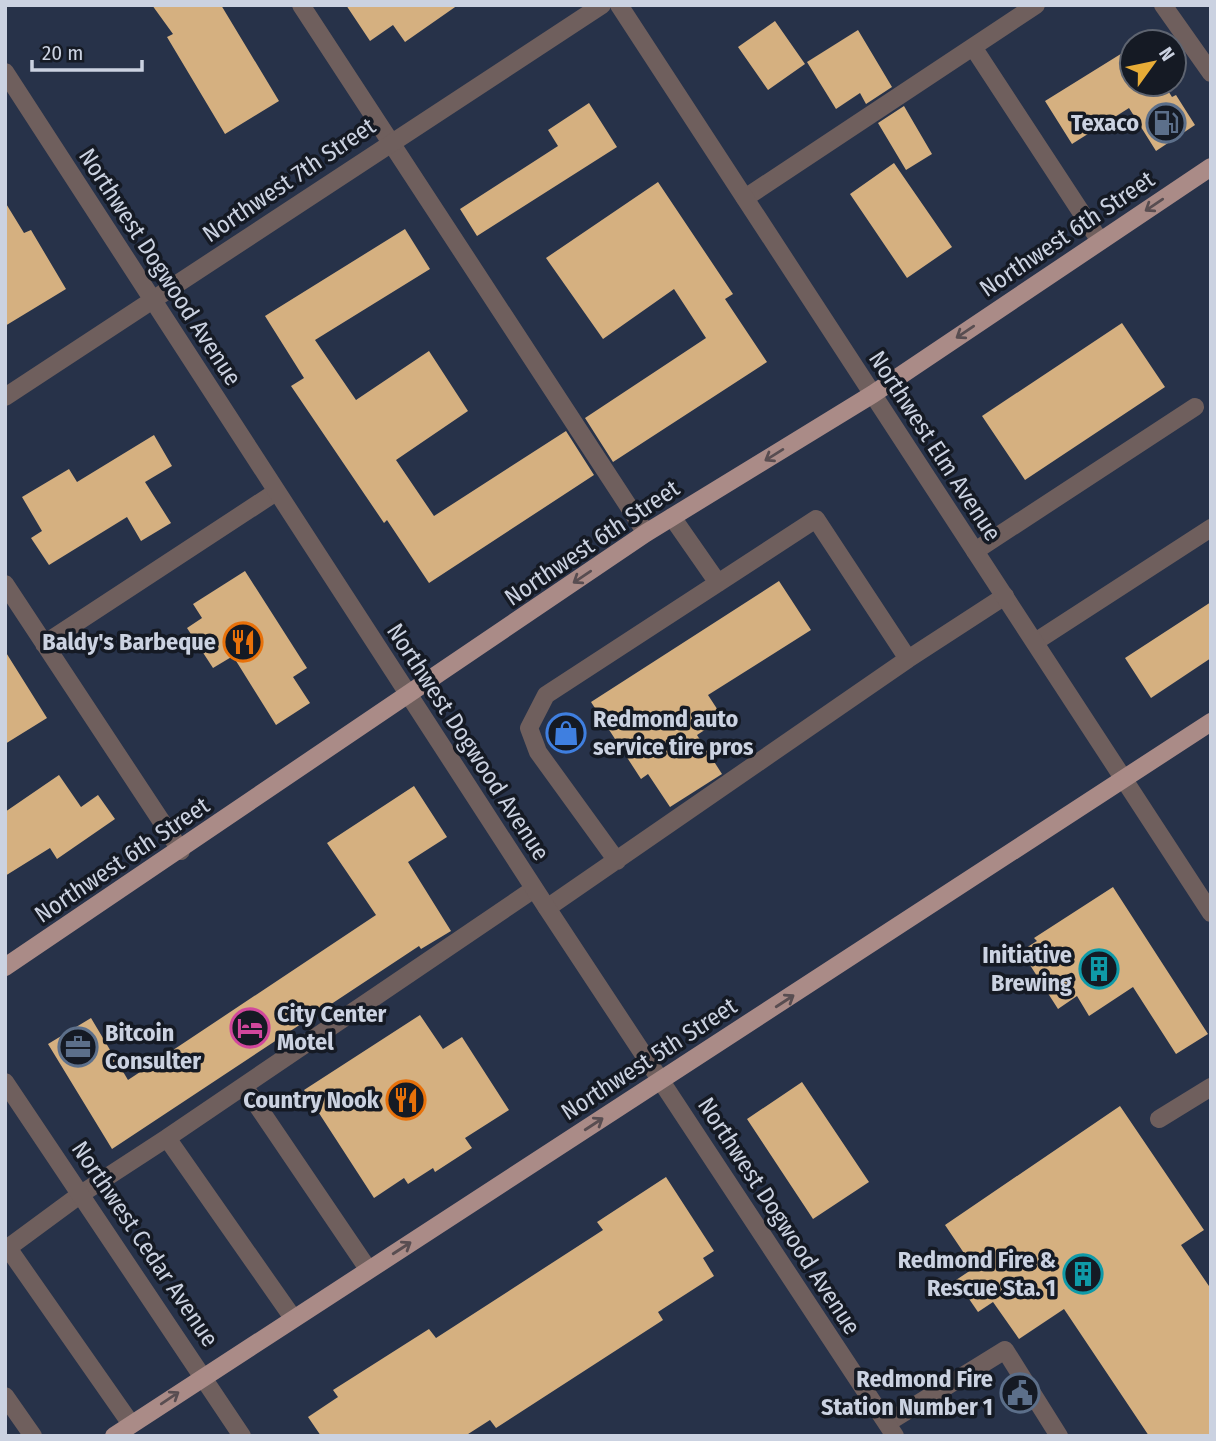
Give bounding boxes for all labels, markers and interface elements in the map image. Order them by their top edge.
scale bar [32,28,142,72]
north arrow [1118,28,1188,98]
text: 20 m [42,40,83,66]
text: N [1154,43,1180,65]
fuel station icon: Texaco [1145,102,1187,144]
place label: Texaco [1071,109,1139,137]
street label: Northwest 7th Street [197,112,381,248]
street label: Northwest Dogwood Avenue [73,143,247,391]
street label: Northwest 6th Street [974,165,1160,303]
one-way arrow [1145,198,1164,212]
one-way arrow [956,325,976,339]
street label: Northwest Elm Avenue [863,346,1007,546]
one-way arrow [765,448,785,462]
street label: Northwest 6th Street [499,474,685,612]
one-way arrow [573,570,592,584]
street label: Northwest Dogwood Avenue [381,618,555,866]
restaurant icon: Baldy's Barbeque [222,621,264,663]
place label: Baldy's Barbeque [42,628,216,656]
place label: Redmond auto service tire pros [593,705,754,761]
shop icon: Redmond auto service tire pros [545,712,587,754]
street label: Northwest 6th Street [29,791,215,929]
place label: Initiative Brewing [982,941,1072,997]
building icon: Initiative Brewing [1078,948,1120,990]
street label: Northwest 5th Street [556,992,742,1126]
one-way arrow [774,993,794,1007]
place label: City Center Motel [277,1000,387,1056]
hotel icon: City Center Motel [229,1007,271,1049]
place label: Bitcoin Consulter [105,1019,201,1075]
office icon: Bitcoin Consulter [57,1026,99,1068]
restaurant icon: Country Nook [385,1079,427,1121]
place label: Country Nook [243,1086,380,1114]
street label: Northwest Dogwood Avenue [692,1092,866,1340]
one-way arrow [583,1117,603,1131]
street label: Northwest Cedar Avenue [66,1136,224,1352]
one-way arrow [392,1240,412,1254]
place label: Redmond Fire & Rescue Sta. 1 [898,1246,1056,1302]
building icon: Redmond Fire & Rescue Sta. 1 [1062,1253,1104,1295]
place label: Redmond Fire Station Number 1 [821,1365,993,1421]
public building icon: Redmond Fire Station Number 1 [999,1372,1041,1414]
one-way arrow [160,1391,179,1405]

